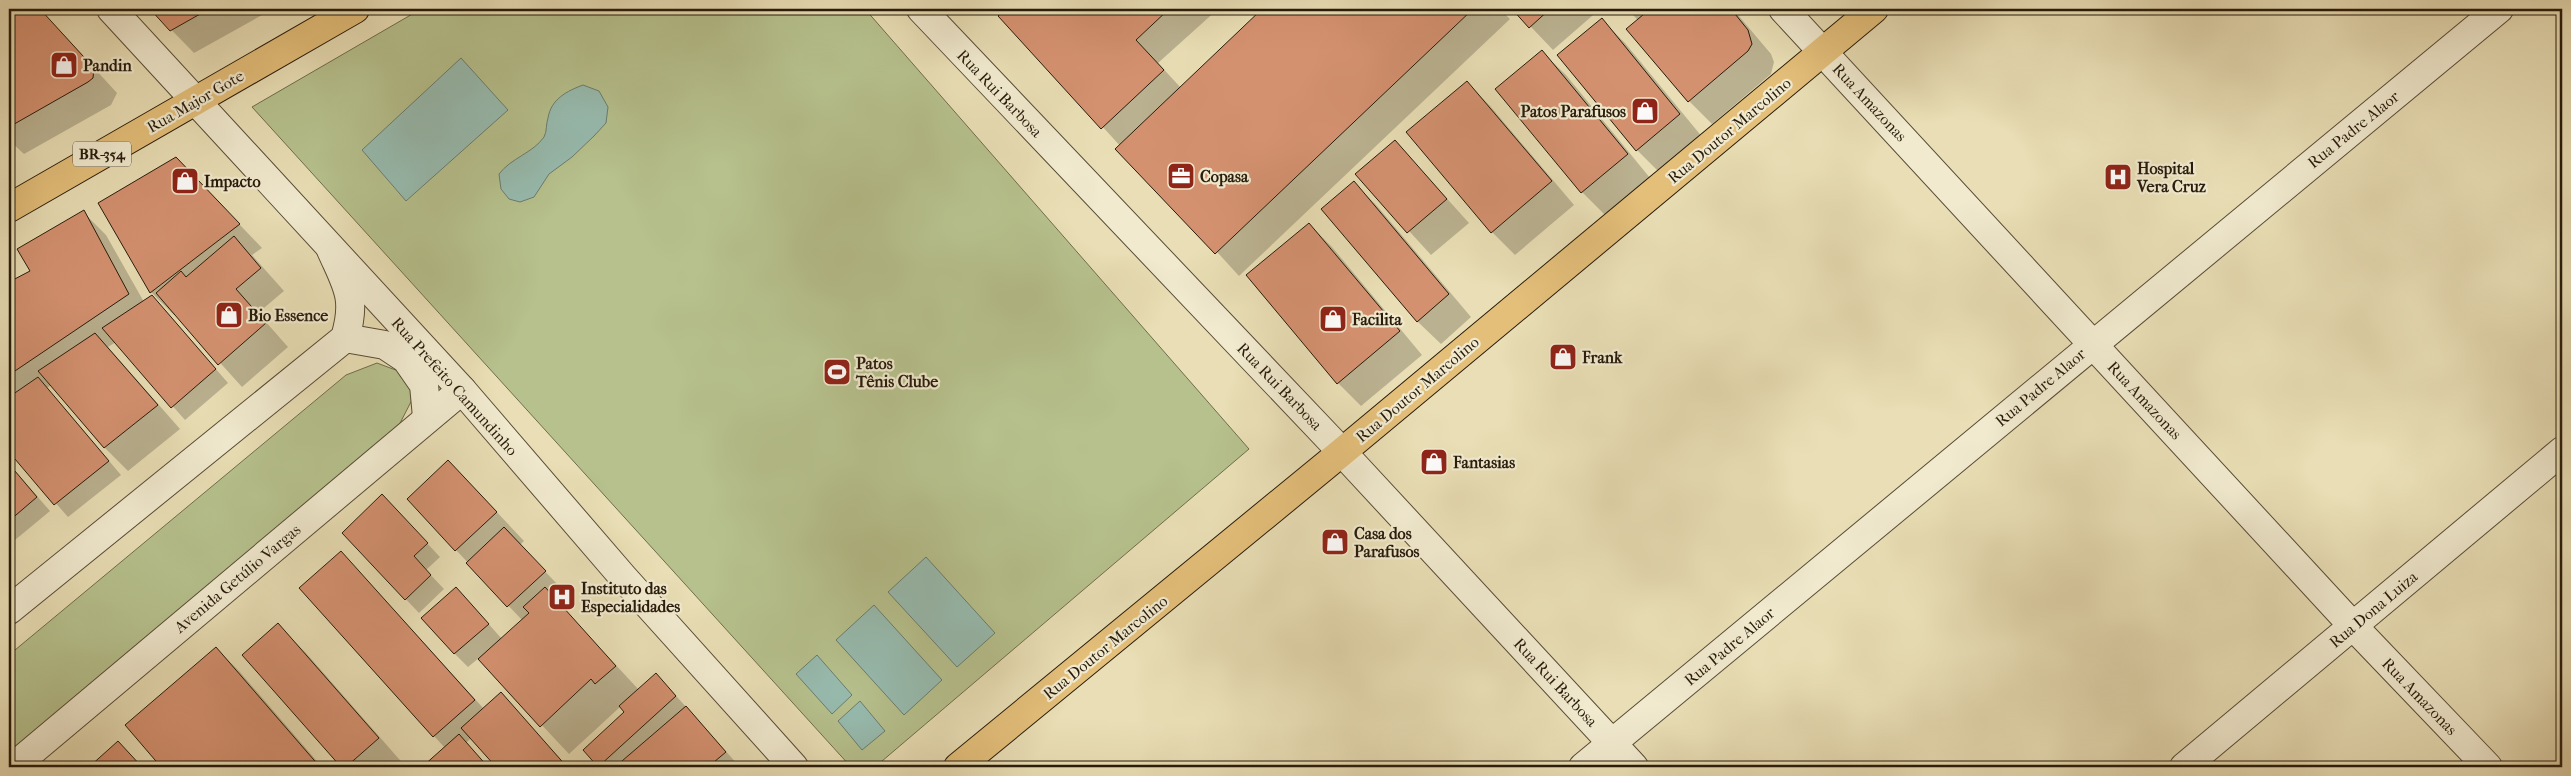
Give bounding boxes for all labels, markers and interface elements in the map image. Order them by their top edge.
street label: Rua Rui Barbosa [953,46,1047,141]
shop icon: Pandin [49,50,79,80]
place label: Pandin [83,56,133,75]
street label: Rua Amazonas [1829,59,1911,145]
street label: Rua Major Gote [143,66,247,137]
street label: Rua Doutor Marcolino [1664,73,1795,187]
street label: Rua Padre Alaor [2304,87,2403,172]
shop icon: Patos Parafusos [1630,96,1660,126]
place label: Patos Parafusos [1520,102,1626,121]
road number: BR-354 [73,142,131,166]
place label: Hospital Vera Cruz [2136,159,2207,196]
office icon: Copasa [1166,161,1196,191]
hospital icon: Hospital Vera Cruz [2103,162,2133,192]
shop icon: Impacto [170,166,200,196]
place label: Copasa [1200,167,1249,187]
place label: Impacto [204,172,261,192]
shop icon: Bio Essence [214,300,244,330]
shop icon: Facilita [1318,304,1348,334]
place label: Bio Essence [248,306,328,325]
place label: Facilita [1351,310,1402,329]
street label: Rua Prefeito Camundinho [387,313,522,459]
street label: Rua Doutor Marcolino [1352,332,1483,446]
street label: Rua Rui Barbosa [1233,339,1327,434]
shop icon: Frank [1548,342,1578,372]
street label: Rua Padre Alaor [1991,344,2089,431]
place label: Frank [1581,348,1623,367]
place label: Patos Tênis Clube [855,354,938,391]
sports icon: Patos Tênis Clube [822,357,852,387]
street label: Rua Amazonas [2104,357,2186,443]
shop icon: Fantasias [1419,447,1449,477]
place label: Fantasias [1452,453,1515,472]
street label: Avenida Getúlio Vargas [170,520,304,637]
place label: Casa dos Parafusos [1354,524,1420,561]
shop icon: Casa dos Parafusos [1320,527,1350,557]
street label: Rua Dona Luiza [2325,567,2422,652]
place label: Instituto das Especialidades [581,579,680,617]
hospital icon: Instituto das Especialidades [547,582,577,612]
street label: Rua Doutor Marcolino [1039,591,1171,703]
street label: Rua Padre Alaor [1680,603,1778,690]
street label: Rua Rui Barbosa [1510,634,1602,731]
street label: Rua Amazonas [2378,654,2461,739]

